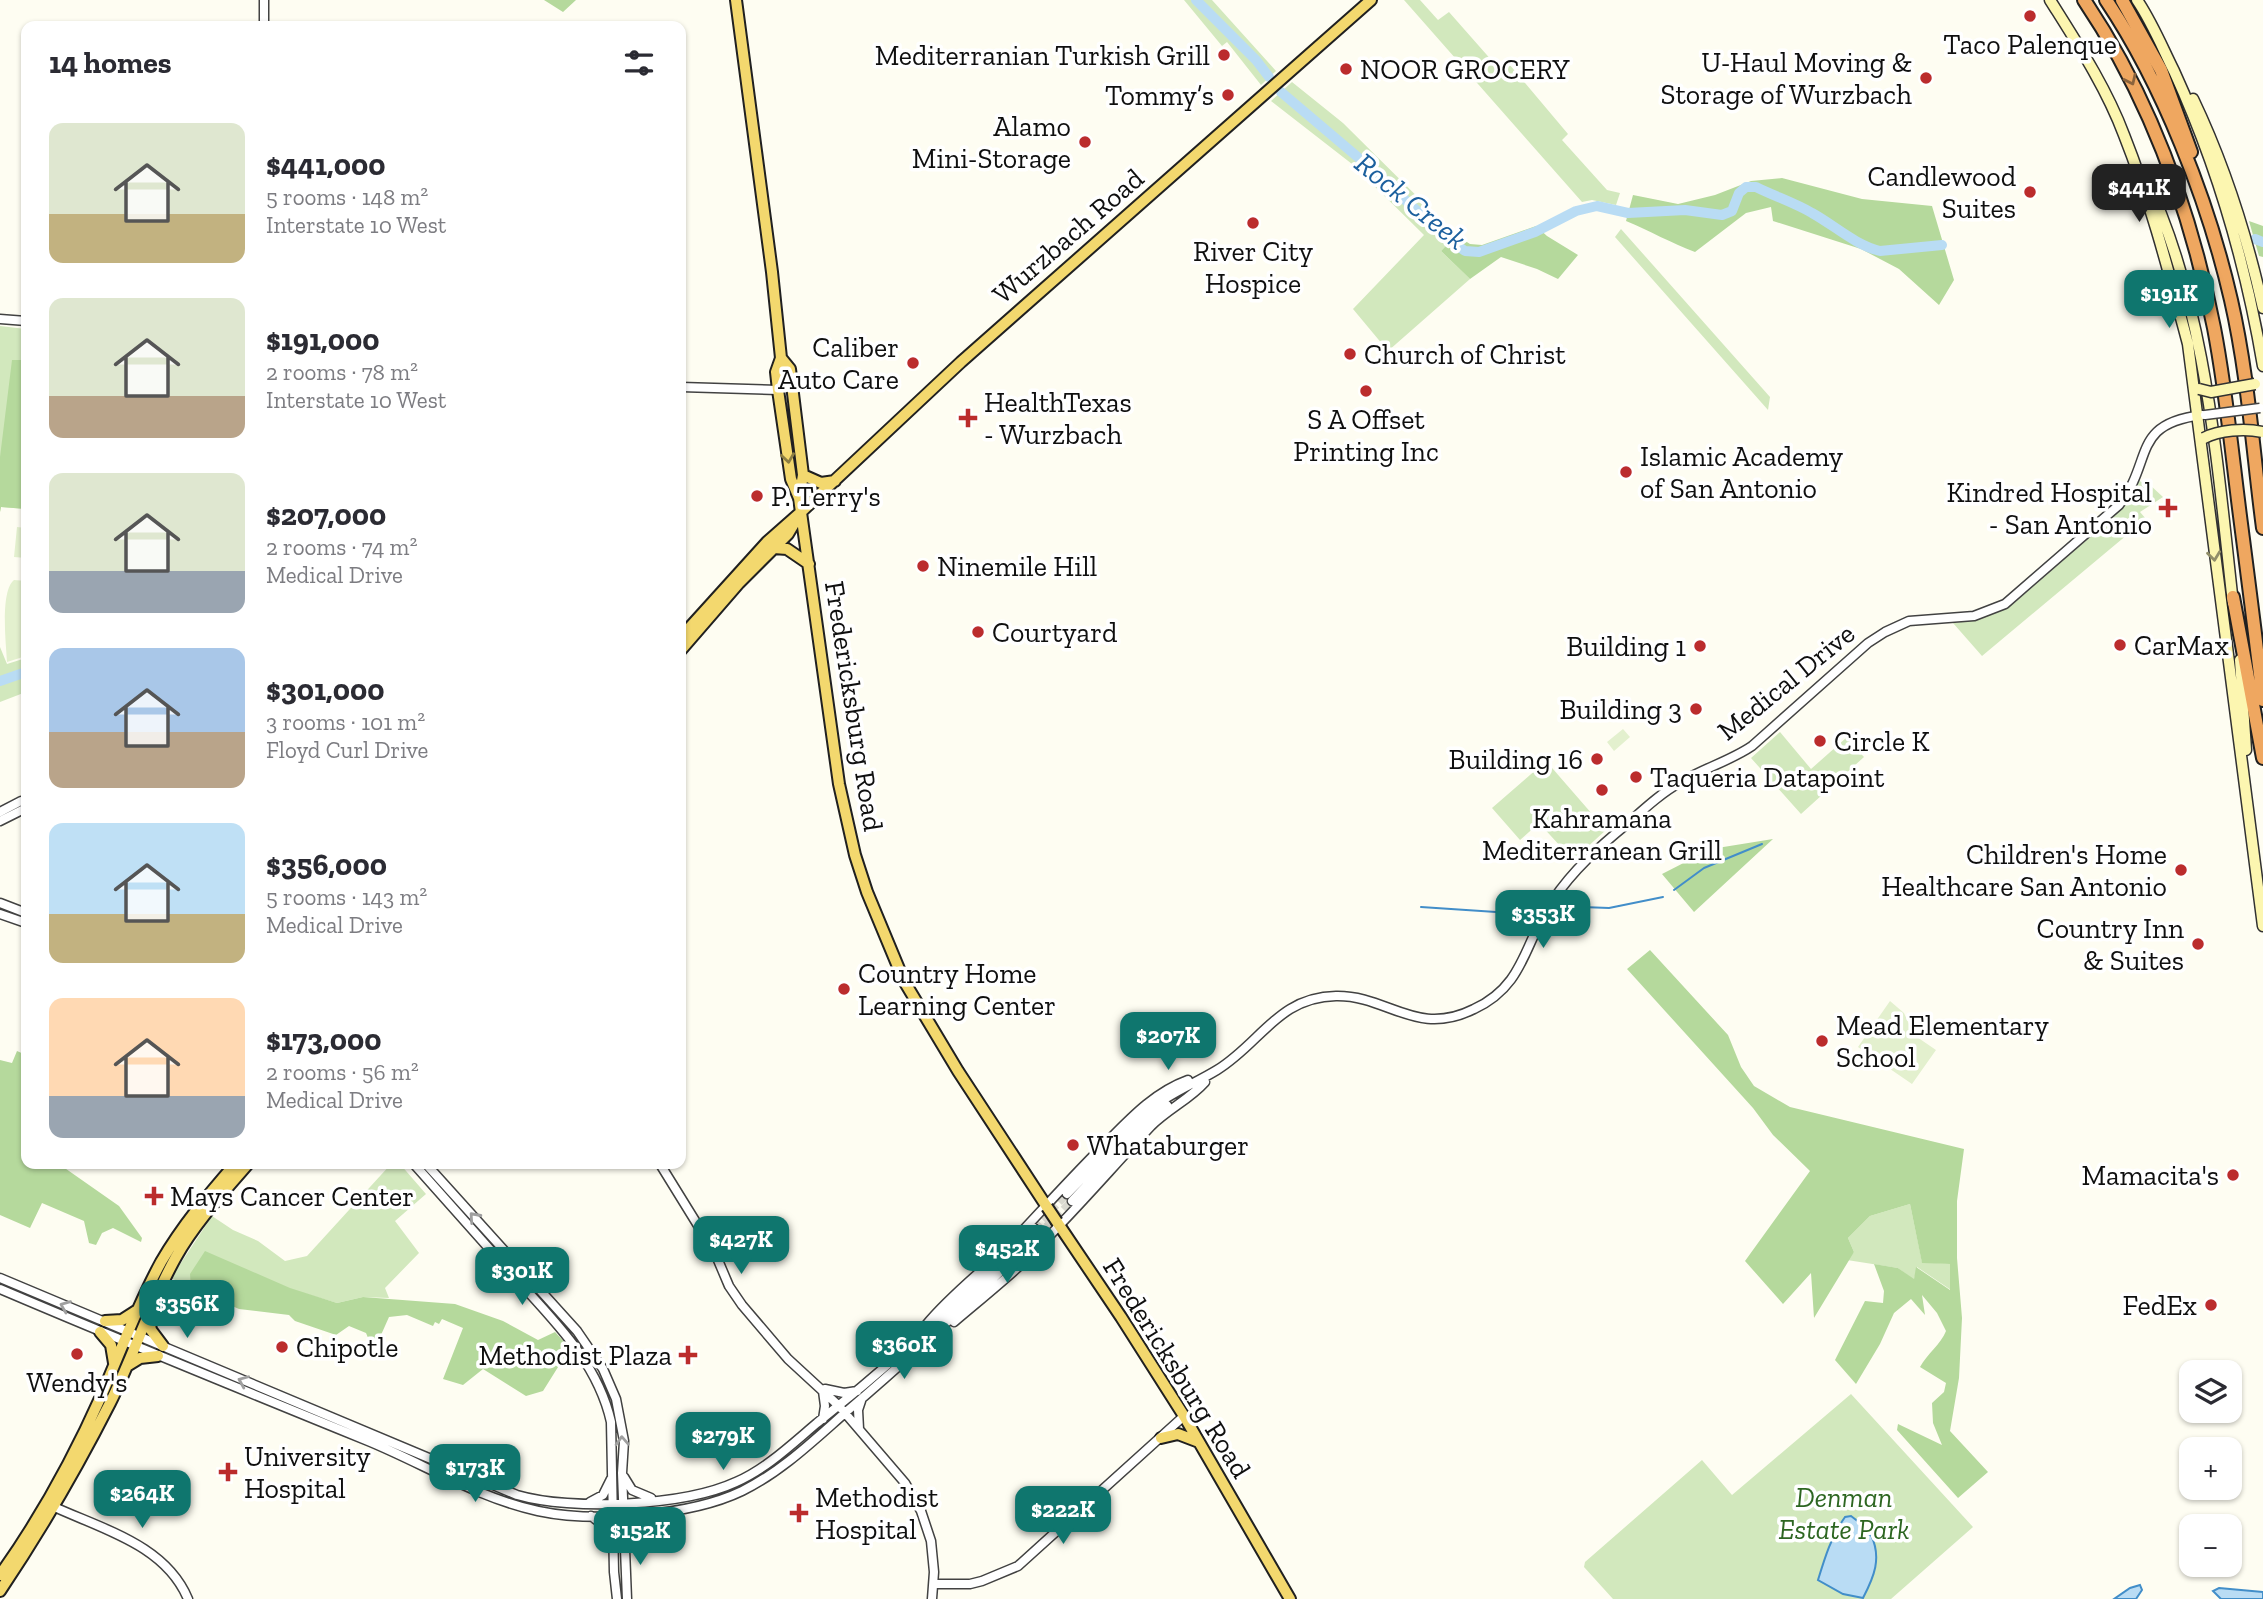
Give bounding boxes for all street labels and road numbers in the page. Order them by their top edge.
street label: Wurzbach Road [986,161,1150,311]
street label: Fredericksburg Road [818,579,890,833]
street label: Medical Drive [1711,617,1861,747]
street label: Fredericksburg Road [1096,1252,1258,1484]

